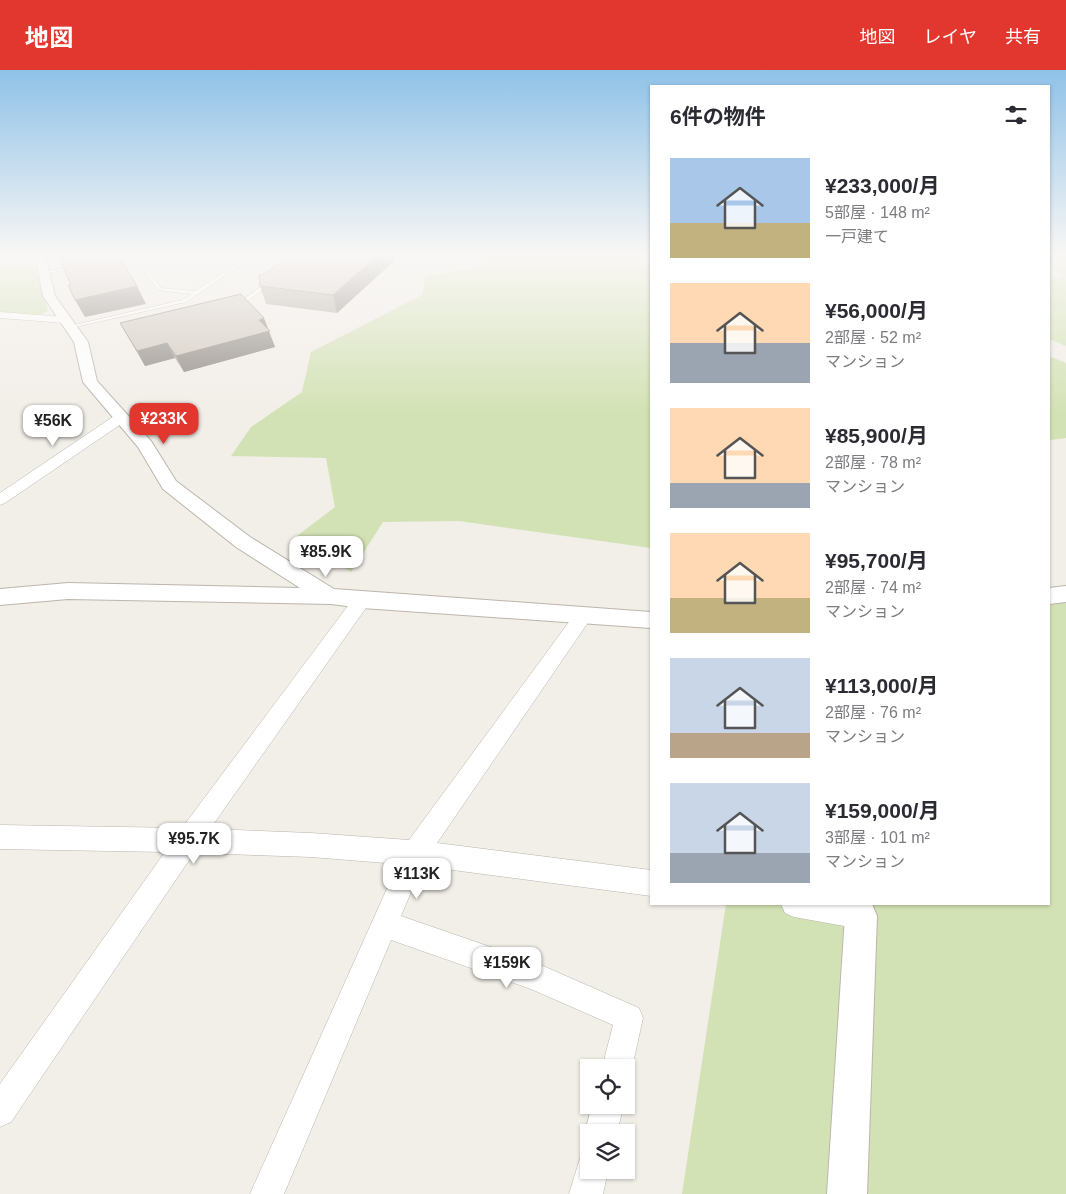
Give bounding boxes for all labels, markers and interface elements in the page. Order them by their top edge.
text: 地図 [25,24,73,51]
text: 地図 [860,27,896,47]
text: レイヤ [924,27,977,47]
text: 共有 [1005,27,1041,47]
icon: filters [1002,101,1030,129]
text: 6件の物件 [670,105,766,128]
text: ¥233,000/月 [825,174,939,197]
icon: home [710,178,770,238]
text: 5部屋 · 148 m² [825,204,930,221]
text: 一戸建て [825,228,889,245]
text: ¥56,000/月 [825,299,928,322]
icon: home [710,303,770,363]
text: 2部屋 · 52 m² [825,329,921,346]
text: マンション [825,353,905,370]
pin: ¥233K [129,402,199,445]
pin: ¥56K [23,404,83,447]
text: ¥233K [140,410,188,427]
text: ¥56K [34,412,72,429]
text: ¥85,900/月 [825,424,928,447]
icon: home [710,428,770,488]
text: 2部屋 · 78 m² [825,454,921,471]
text: マンション [825,478,905,495]
pin: ¥85.9K [285,536,367,578]
text: ¥85.9K [300,543,352,560]
text: ¥95,700/月 [825,549,928,572]
icon: home [710,553,770,613]
text: 2部屋 · 74 m² [825,579,921,596]
text: マンション [825,603,905,620]
text: ¥113,000/月 [825,674,938,697]
icon: home [710,678,770,738]
text: 2部屋 · 76 m² [825,704,921,721]
text: マンション [825,728,905,745]
text: ¥159,000/月 [825,799,939,822]
icon: home [710,803,770,863]
pin: ¥95.7K [153,822,235,865]
text: 3部屋 · 101 m² [825,829,930,846]
text: ¥95.7K [168,830,220,847]
text: マンション [825,853,905,870]
pin: ¥113K [382,858,452,900]
text: ¥113K [394,865,440,882]
pin: ¥159K [472,946,542,989]
text: ¥159K [483,954,531,971]
map controls [580,1059,635,1179]
button: locate [580,1059,635,1114]
button: layers [580,1124,635,1179]

